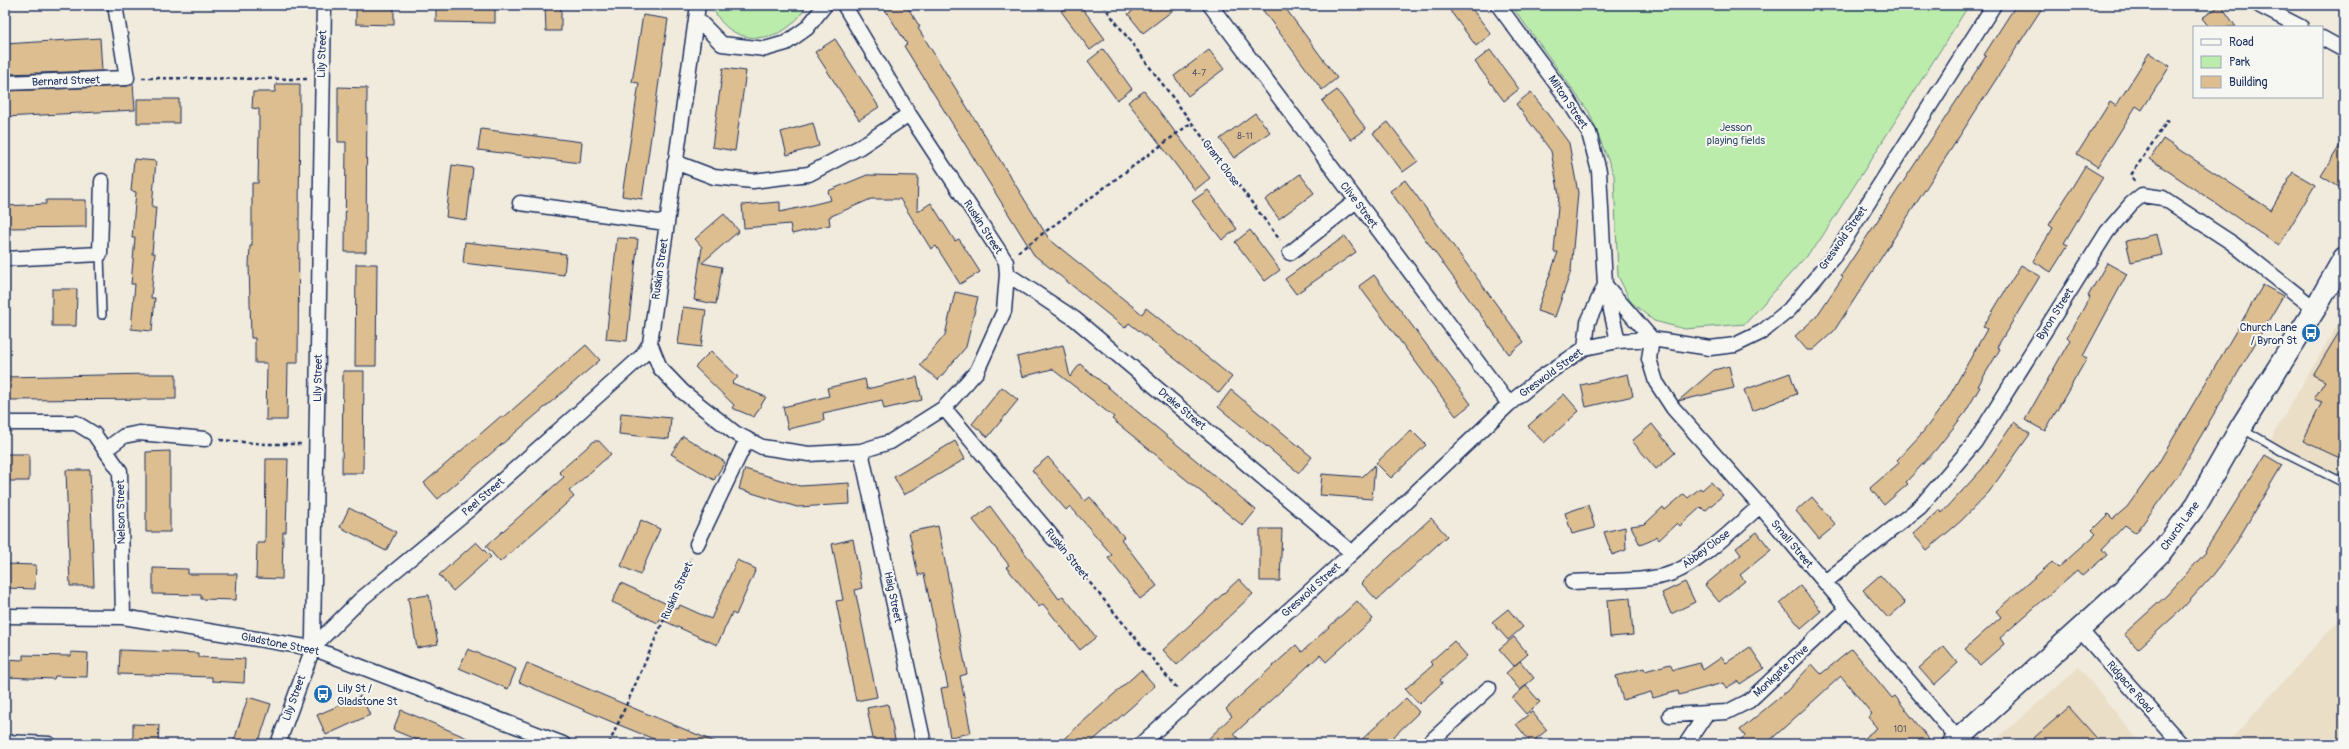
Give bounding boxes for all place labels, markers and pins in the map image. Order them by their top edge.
place label: Church Lane / Byron St [2240,321,2298,347]
bus stop icon: Church Lane / Byron St [2300,322,2322,344]
place label: Lily St / Gladstone St [337,682,398,708]
bus stop icon: Lily St / Gladstone St [312,683,334,705]

